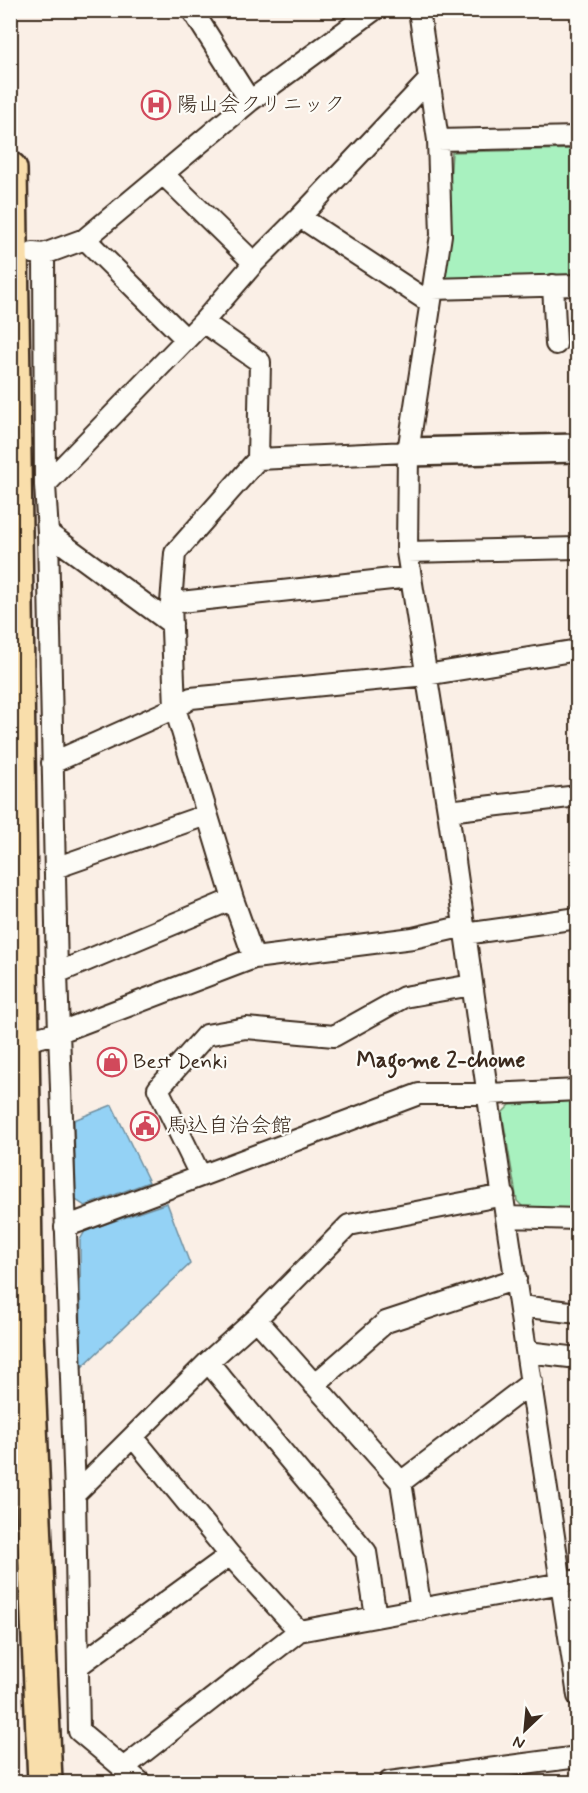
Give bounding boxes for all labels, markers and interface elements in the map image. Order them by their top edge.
hospital icon: 陽山会クリニック [140,89,172,121]
place label: 陽山会クリニック [177,91,345,119]
shop icon: Best Denki [96,1046,128,1078]
district label: Magome 2-chome [357,1047,525,1079]
place label: Best Denki [133,1048,228,1076]
public building icon: 馬込自治会館 [129,1110,161,1142]
place label: 馬込自治会館 [166,1112,292,1140]
north arrow [495,1700,555,1760]
text: N [510,1730,528,1754]

